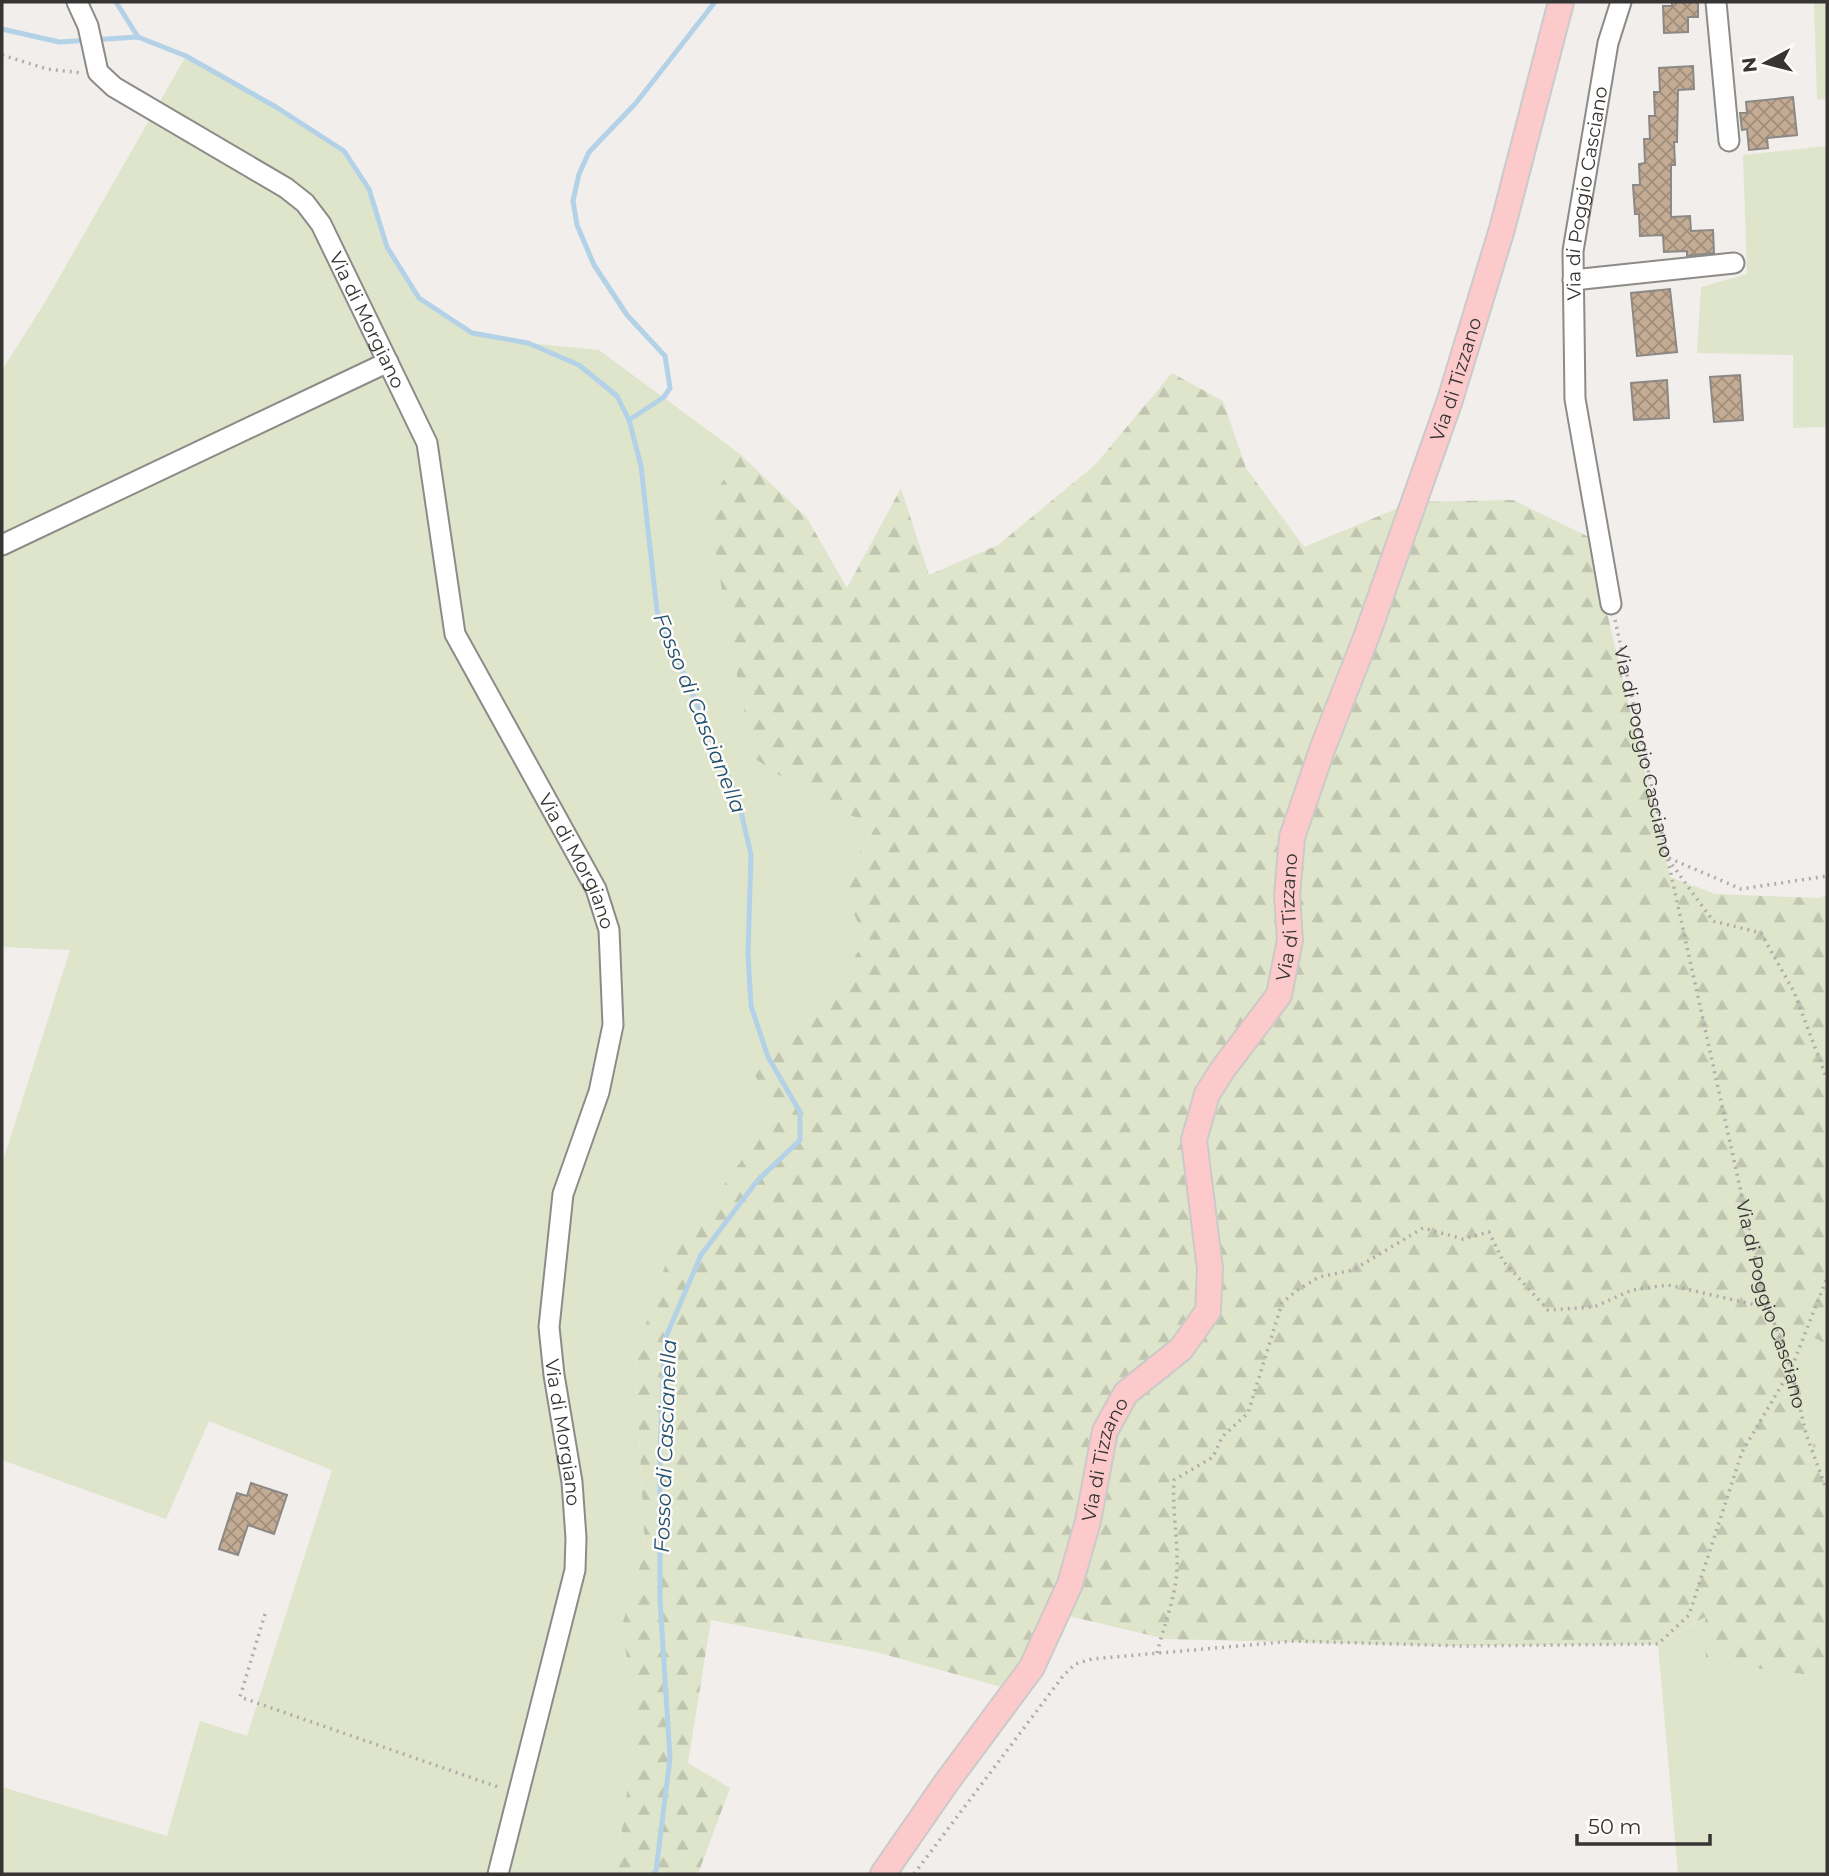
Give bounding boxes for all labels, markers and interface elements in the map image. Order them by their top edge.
north arrow [1731,28,1801,98]
text: N [1737,56,1762,74]
street label: Via di Poggio Casciano [1561,84,1612,300]
street label: Via di Morgiano [325,248,410,392]
street label: Via di Tizzano [1425,314,1486,444]
water label: Fosso di Cascianella [648,609,752,817]
street label: Via di Poggio Casciano [1610,644,1679,860]
street label: Via di Morgiano [534,789,619,932]
street label: Via di Tizzano [1271,852,1302,983]
street label: Via di Poggio Casciano [1732,1198,1811,1411]
water label: Fosso di Cascianella [649,1339,681,1553]
street label: Via di Morgiano [541,1358,585,1507]
street label: Via di Tizzano [1077,1393,1133,1523]
scale bar [1577,1802,1710,1846]
text: 50 m [1588,1814,1642,1839]

